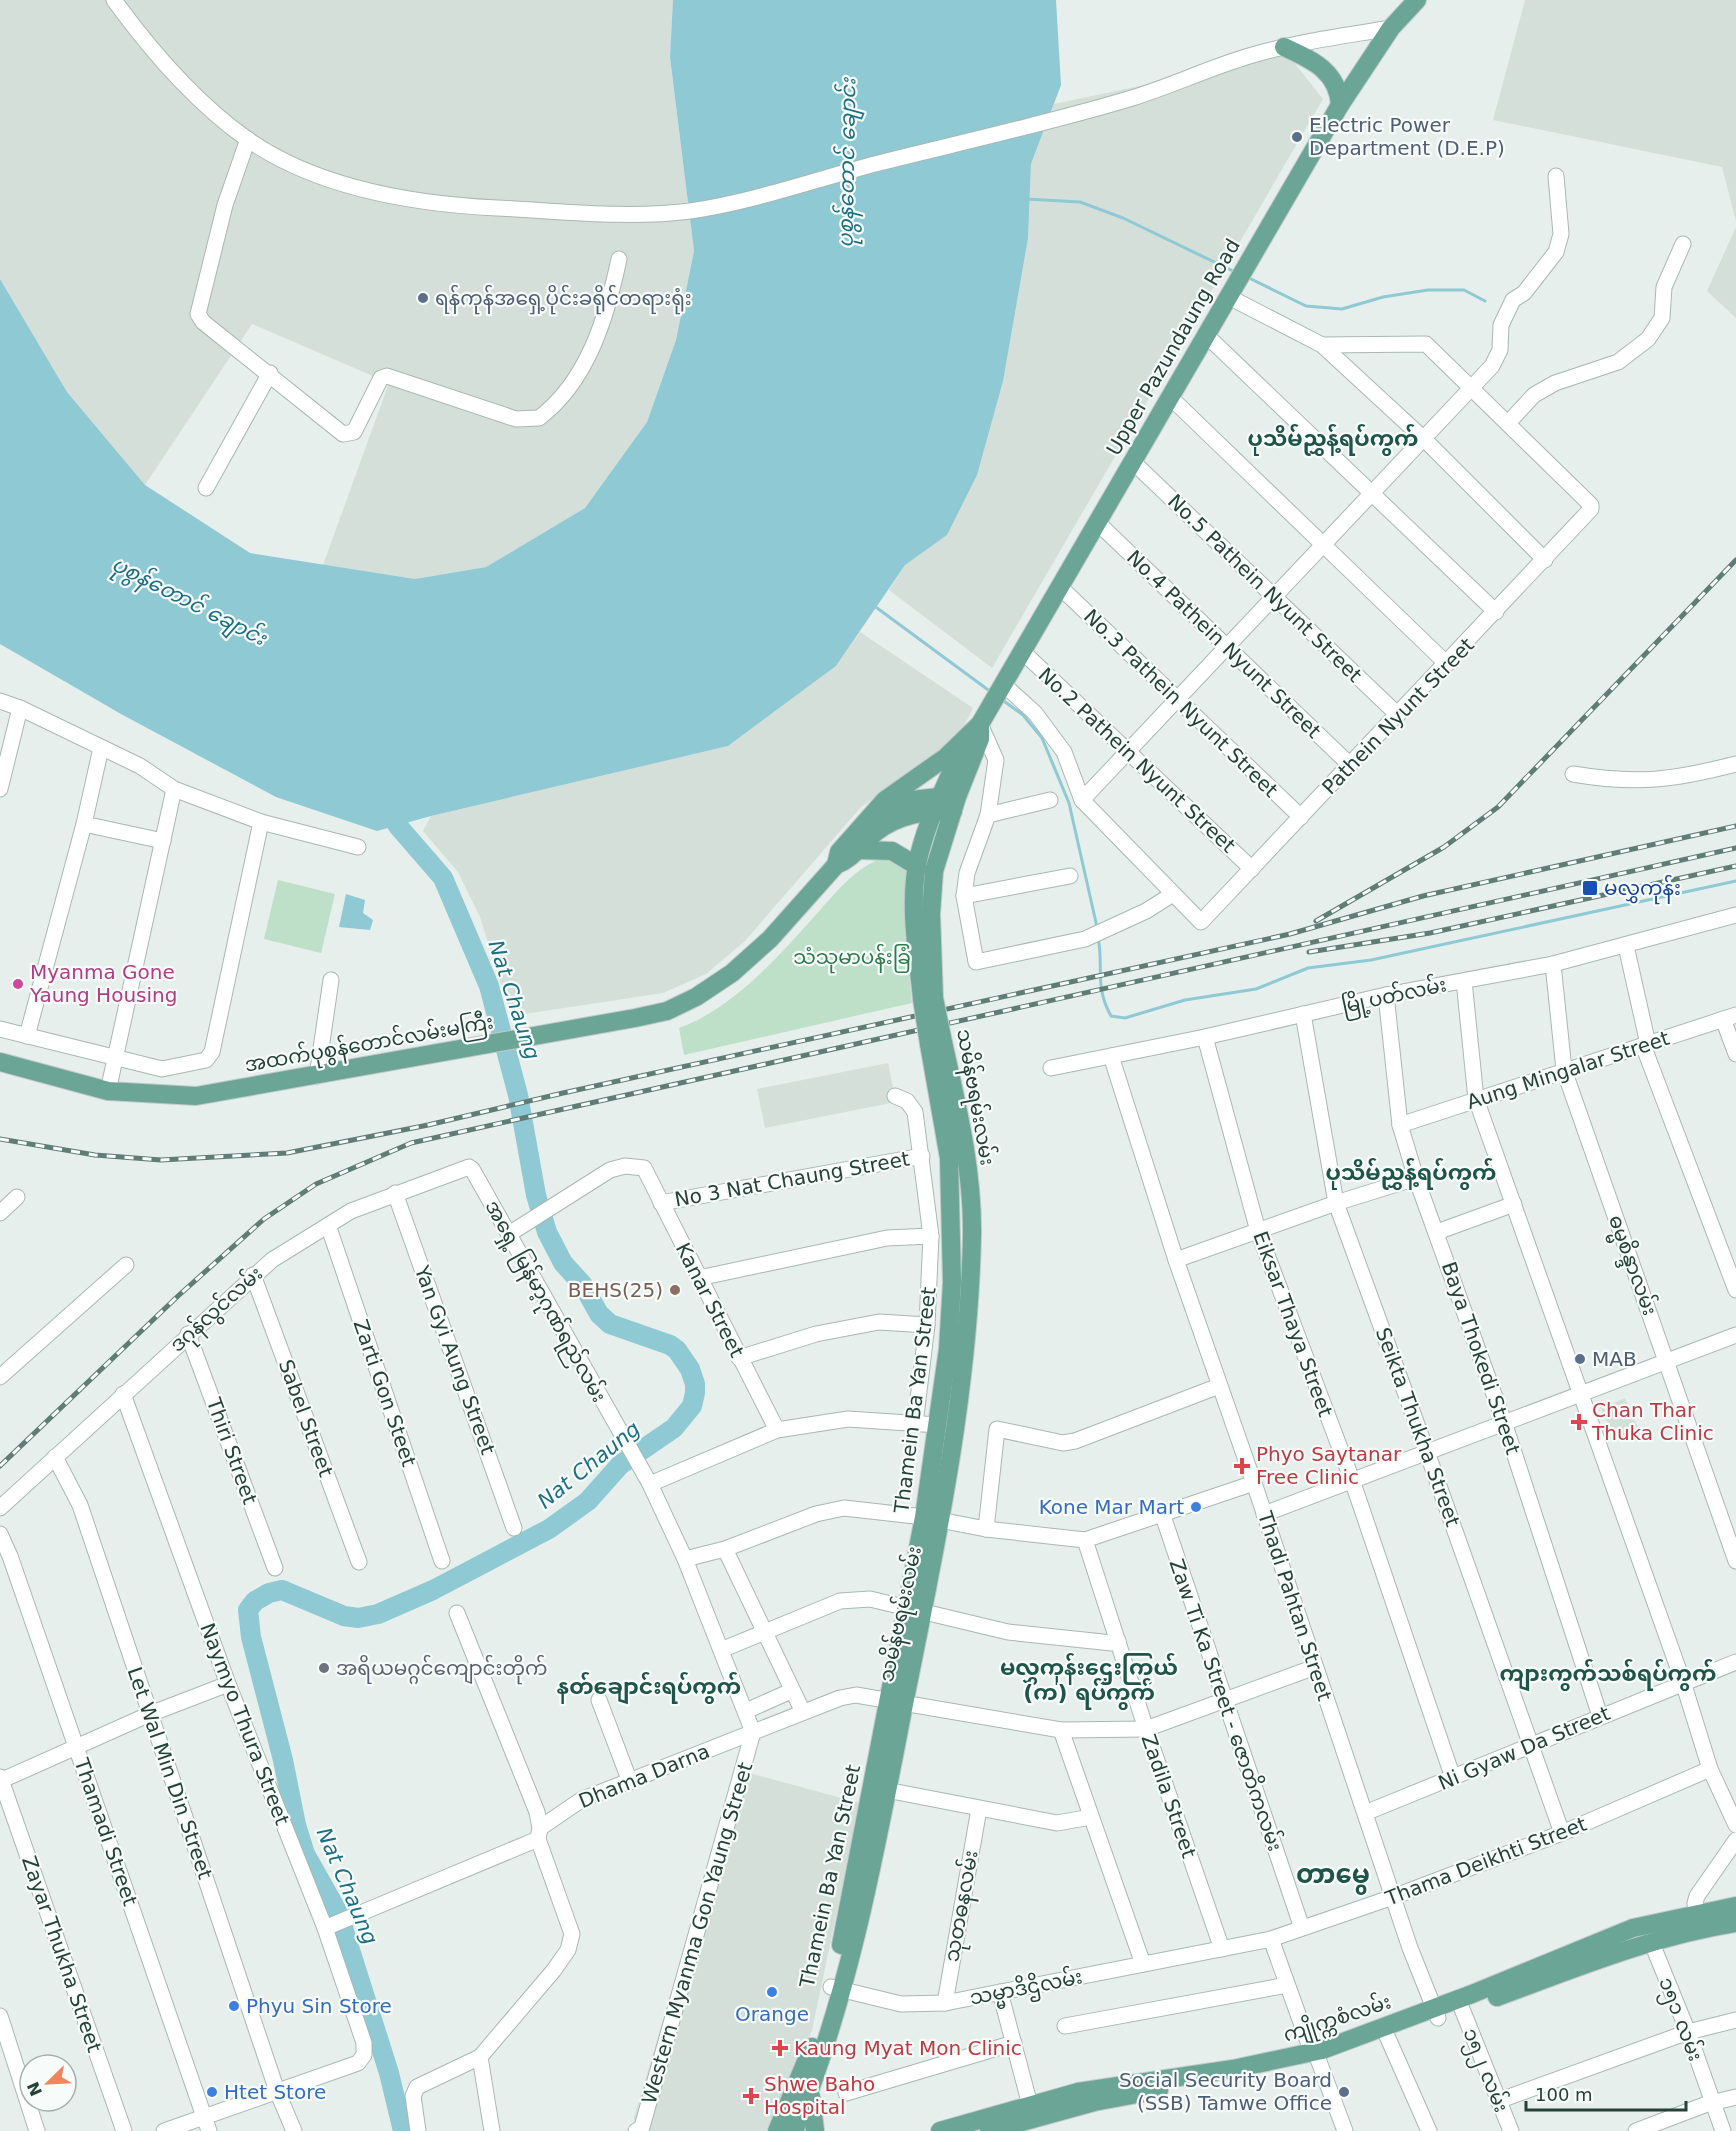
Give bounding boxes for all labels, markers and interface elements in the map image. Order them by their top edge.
water label: ပုစွန်တောင် ချောင်း [831,76,866,248]
place label: Electric Power Department (D.E.P) [1309,113,1505,160]
marker: Electric Power Department (D.E.P) [1290,130,1304,144]
street label: Upper Pazundaung Road [1101,235,1245,459]
place label: ရန်ကုန်အရှေ့ပိုင်းခရိုင်တရားရုံး [435,284,692,315]
marker: ရန်ကုန်အရှေ့ပိုင်းခရိုင်တရားရုံး [416,291,430,305]
district label: ပုသိမ်ညွှန့်ရပ်ကွက် [1247,423,1419,456]
street label: No.5 Pathein Nyunt Street [1163,489,1367,687]
street label: No.4 Pathein Nyunt Street [1122,545,1326,743]
water label: ပုစွန်တောင် ချောင်း [106,549,273,655]
street label: No.3 Pathein Nyunt Street [1079,604,1283,802]
street label: Pathein Nyunt Street [1317,633,1479,799]
street label: No.2 Pathein Nyunt Street [1034,662,1240,858]
place label: မလွှကုန်း [1604,874,1681,905]
marker: မလွှကုန်း [1581,879,1599,897]
water label: Nat Chaung [483,937,545,1063]
park label: သံသုမာပန်းခြံ [793,943,911,974]
place label: Myanma Gone Yaung Housing [29,960,177,1007]
street label: မြို့ပတ်လမ်း [1339,970,1449,1022]
marker: Myanma Gone Yaung Housing [11,977,25,991]
street label: အထက်ပုစွန်တောင်လမ်းမကြီး [242,1007,496,1082]
street label: Aung Mingalar Street [1464,1026,1673,1114]
street label: သမိန်ဗရမ်းလမ်း [948,1027,1002,1168]
street label: No 3 Nat Chaung Street [673,1146,911,1211]
district label: ပုသိမ်ညွှန့်ရပ်ကွက် [1325,1157,1497,1190]
street label: အရှေ့ မြန်မာ့ဂုဏ်ရည်လမ်း [476,1195,613,1409]
street label: ဓမ္မစိန္ဒာလမ်း [1600,1211,1664,1320]
street label: Eiksar Thaya Street [1248,1228,1338,1420]
street label: Kanar Street [671,1239,749,1361]
street label: Baya Thokedi Street [1437,1259,1525,1458]
street label: ဒဂုန်လွင်လမ်း [164,1260,270,1360]
street label: Yan Gyi Aung Street [409,1262,500,1458]
place label: BEHS(25) [568,1278,663,1302]
marker: BEHS(25) [668,1283,682,1297]
street label: Thamein Ba Yan Street [889,1286,941,1515]
street label: Zarti Gon Steet [349,1316,421,1470]
street label: Seikta Thukha Street [1371,1324,1465,1530]
place label: MAB [1592,1347,1637,1371]
marker: MAB [1573,1352,1587,1366]
street label: Sabel Street [274,1356,338,1480]
street label: Thiri Street [201,1394,262,1508]
place label: Chan Thar Thuka Clinic [1591,1398,1714,1445]
marker: Chan Thar Thuka Clinic [1570,1413,1588,1431]
water label: Nat Chaung [533,1417,645,1513]
place label: Phyo Saytanar Free Clinic [1256,1442,1402,1489]
marker: Phyo Saytanar Free Clinic [1233,1457,1251,1475]
place label: Kone Mar Mart [1039,1495,1184,1519]
marker: Kone Mar Mart [1189,1500,1203,1514]
street label: Thadi Pahtan Street [1253,1507,1337,1704]
street label: သမိန်ဗရမ်းလမ်း [872,1544,930,1685]
street label: Zaw Ti Ka Street - ဇောတိကလမ်း [1165,1555,1289,1854]
street label: Naymyo Thura Street [195,1620,295,1828]
district label: မလွှကုန်းဌေးကြွယ် (က) ရပ်ကွက် [1000,1652,1178,1710]
place label: အရိယမဂ္ဂင်ကျောင်းတိုက် [336,1654,548,1685]
district label: ကျားကွက်သစ်ရပ်ကွက် [1500,1658,1716,1692]
marker: အရိယမဂ္ဂင်ကျောင်းတိုက် [317,1661,331,1675]
street label: Let Wal Min Din Street [122,1664,218,1882]
district label: နတ်ချောင်းရပ်ကွက် [557,1671,741,1705]
street label: Ni Gyaw Da Street [1435,1701,1614,1795]
street label: Zadila Street [1137,1731,1201,1861]
street label: Dhama Darna [575,1739,713,1813]
street label: Thamadi Street [69,1754,143,1909]
street label: Western Myanma Gon Yaung Street [637,1759,757,2107]
street label: Thamein Ba Yan Street [794,1762,865,1991]
street label: Thama Deikhti Street [1381,1812,1590,1911]
water label: Nat Chaung [312,1824,382,1948]
street label: သုတဓနလမ်း [937,1848,988,1965]
street label: Zayar Thukha Street [17,1853,107,2055]
district label: တာမွေ [1296,1859,1370,1895]
street label: သမ္မာဒိဌိလမ်း [967,1962,1085,2014]
street label: ၁၅၁ လမ်း [1650,1973,1710,2066]
marker: Orange [765,1985,779,1999]
street label: ကျိုက္ကစံလမ်း [1280,1987,1395,2050]
place label: Phyu Sin Store [246,1994,392,2018]
marker: Phyu Sin Store [227,1999,241,2013]
place label: Orange [735,2002,809,2026]
street label: ၁၅၂ လမ်း [1455,2024,1516,2117]
place label: Kaung Myat Mon Clinic [794,2036,1022,2060]
marker: Kaung Myat Mon Clinic [771,2039,789,2057]
north arrow [18,2053,78,2113]
place label: Social Security Board (SSB) Tamwe Office [1119,2068,1332,2115]
place label: Shwe Baho Hospital [764,2072,875,2119]
scale bar [1526,2074,1686,2112]
text: N [23,2079,46,2099]
place label: Htet Store [224,2080,326,2104]
text: 100 m [1535,2084,1593,2105]
marker: Htet Store [205,2085,219,2099]
marker: Social Security Board (SSB) Tamwe Office [1337,2085,1351,2099]
marker: Shwe Baho Hospital [742,2087,760,2105]

